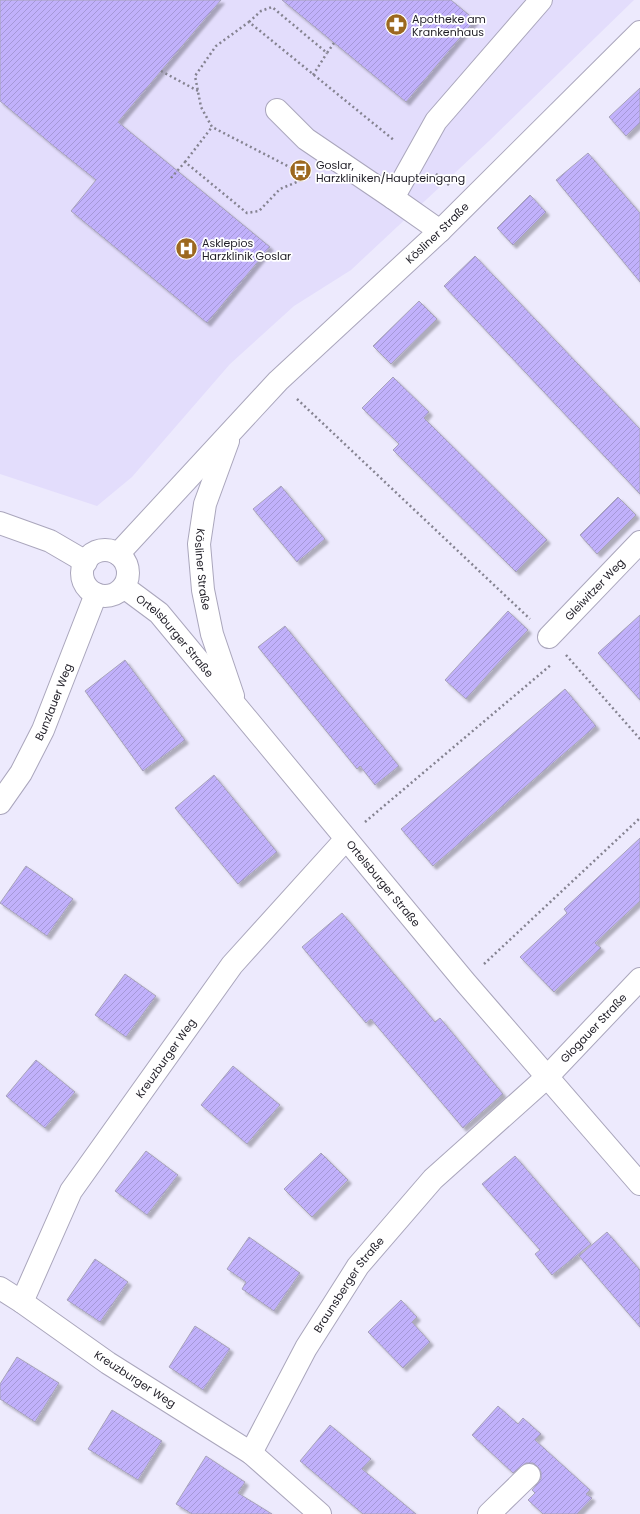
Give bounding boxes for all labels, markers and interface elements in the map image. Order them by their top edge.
place label: Apotheke am Krankenhaus [412,11,486,40]
pharmacy icon: Apotheke am Krankenhaus [383,12,409,38]
place label: Goslar, Harzkliniken/Haupteingang [316,157,465,186]
bus stop icon: Goslar, Harzkliniken/Haupteingang [287,158,313,184]
street label: Kösliner Straße [402,199,472,267]
place label: Asklepios Harzklinik Goslar [202,235,291,264]
hospital icon: Asklepios Harzklinik Goslar [174,236,200,262]
street label: Kösliner Straße [191,527,215,612]
street label: Gleiwitzer Weg [561,555,628,624]
street label: Ortelsburger Straße [133,591,217,681]
street label: Bunzlauer Weg [31,661,76,743]
street label: Ortelsburger Straße [343,837,424,930]
street label: Glogauer Straße [557,990,631,1066]
street label: Kreuzburger Weg [132,1015,200,1101]
street label: Braunsberger Straße [310,1233,388,1336]
street label: Kreuzburger Weg [91,1347,179,1411]

